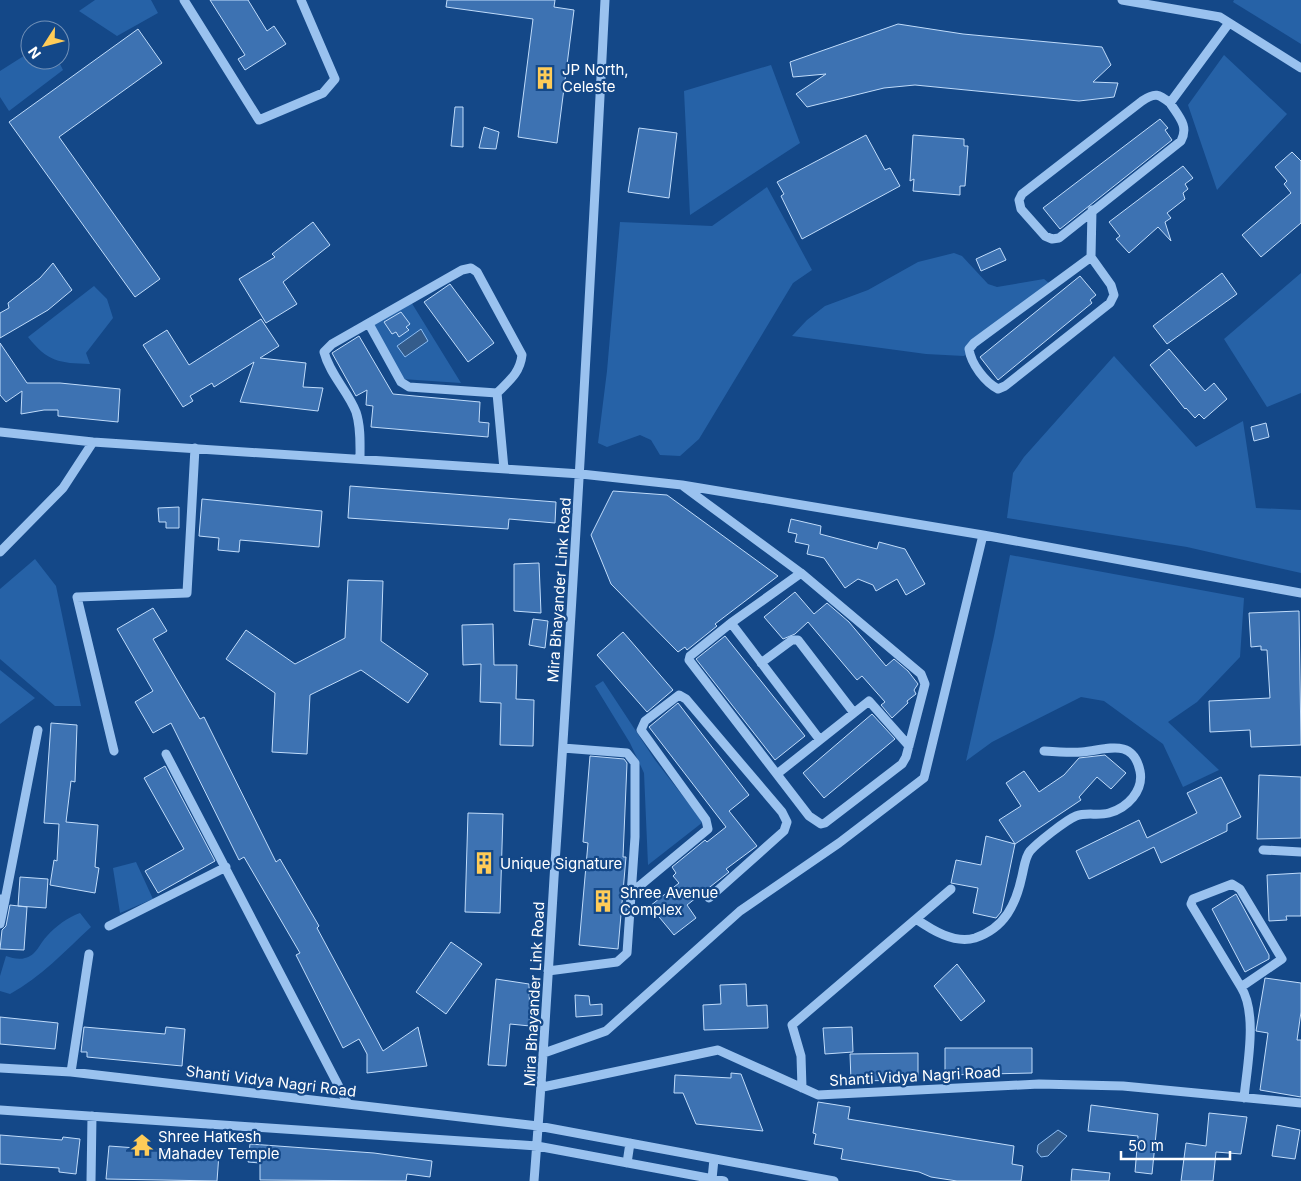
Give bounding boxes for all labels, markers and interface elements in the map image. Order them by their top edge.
north arrow [20,20,70,70]
text: N [24,44,44,62]
place label: JP North, Celeste [562,60,629,96]
building icon: JP North, Celeste [532,65,558,91]
street label: Mira Bhayander Link Road [543,497,575,683]
building icon: Unique Signature [471,850,497,876]
place label: Unique Signature [500,854,622,873]
place label: Shree Avenue Complex [620,883,718,919]
building icon: Shree Avenue Complex [590,888,616,914]
street label: Mira Bhayander Link Road [520,901,548,1087]
street label: Shanti Vidya Nagri Road [185,1061,357,1101]
street label: Shanti Vidya Nagri Road [829,1062,1001,1090]
place label: Shree Hatkesh Mahadev Temple [158,1127,280,1163]
scale bar [1121,1128,1230,1160]
temple icon: Shree Hatkesh Mahadev Temple [129,1132,155,1158]
text: 50 m [1128,1136,1164,1155]

